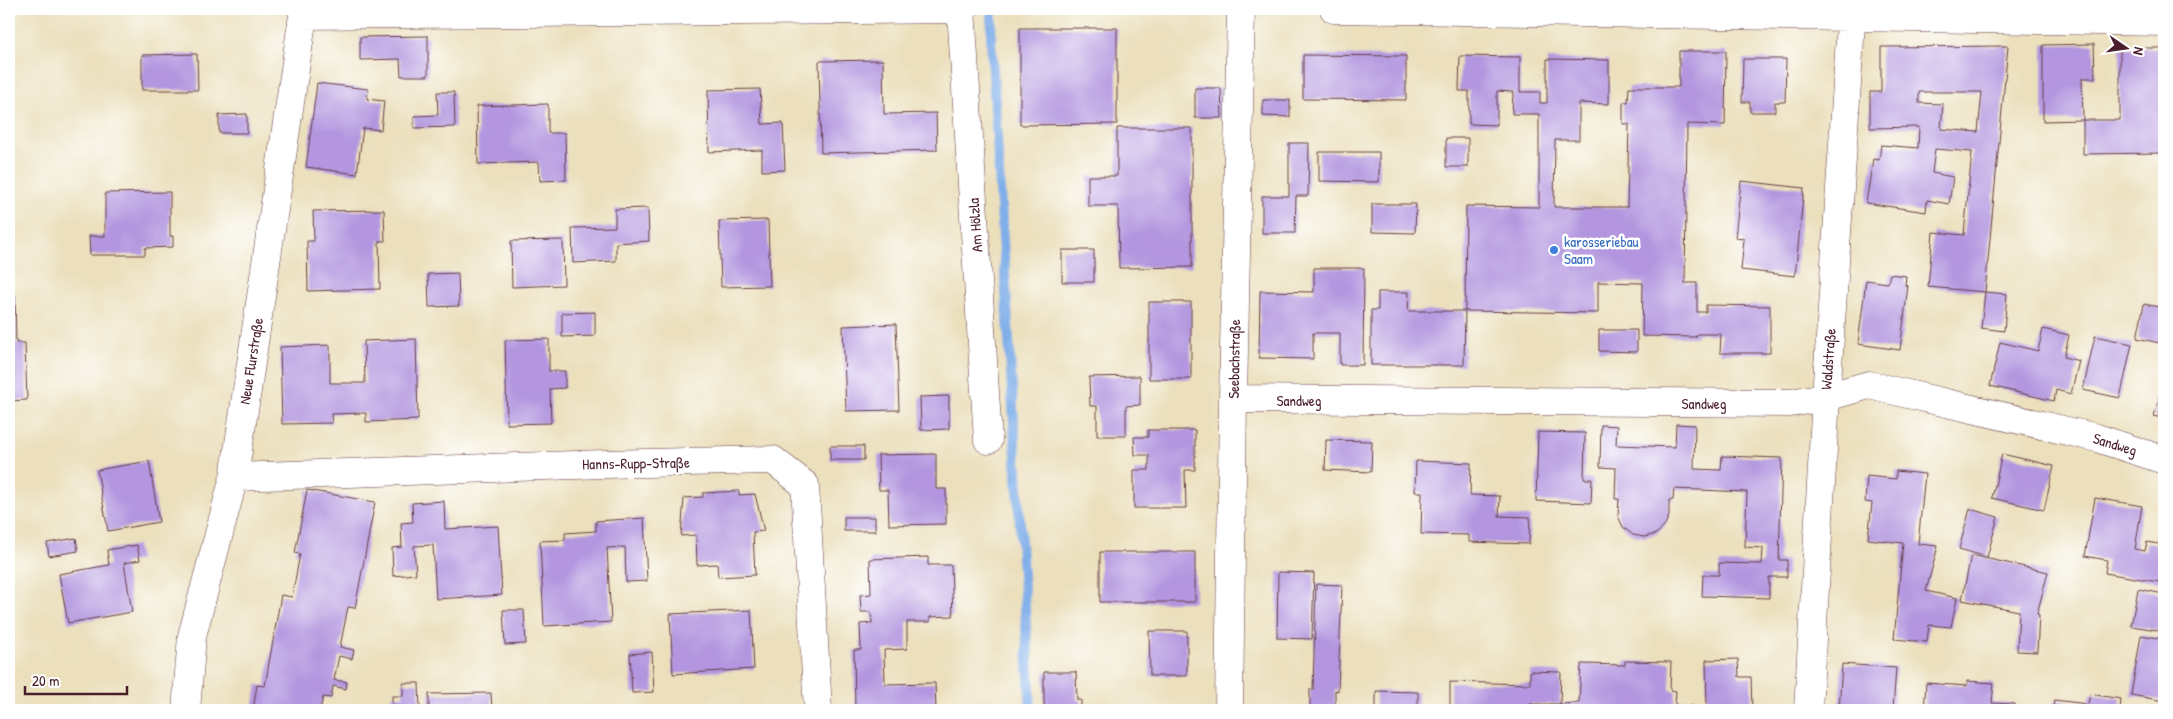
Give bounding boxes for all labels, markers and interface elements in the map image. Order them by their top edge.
north arrow [2100,22,2150,72]
text: N [2129,45,2149,57]
street label: Am Hölzla [963,197,987,253]
place label: karosseriebau Saam [1564,231,1639,269]
marker: karosseriebau Saam [1548,244,1560,256]
street label: Neue Flurstraße [234,316,268,406]
street label: Seebachstraße [1223,319,1245,399]
street label: Waldstraße [1815,328,1841,390]
street label: Sandweg [1277,390,1322,411]
street label: Sandweg [1682,393,1727,414]
street label: Sandweg [2090,427,2140,461]
street label: Hanns-Rupp-Straße [582,452,690,474]
scale bar [25,664,128,696]
text: 20 m [32,670,59,691]

